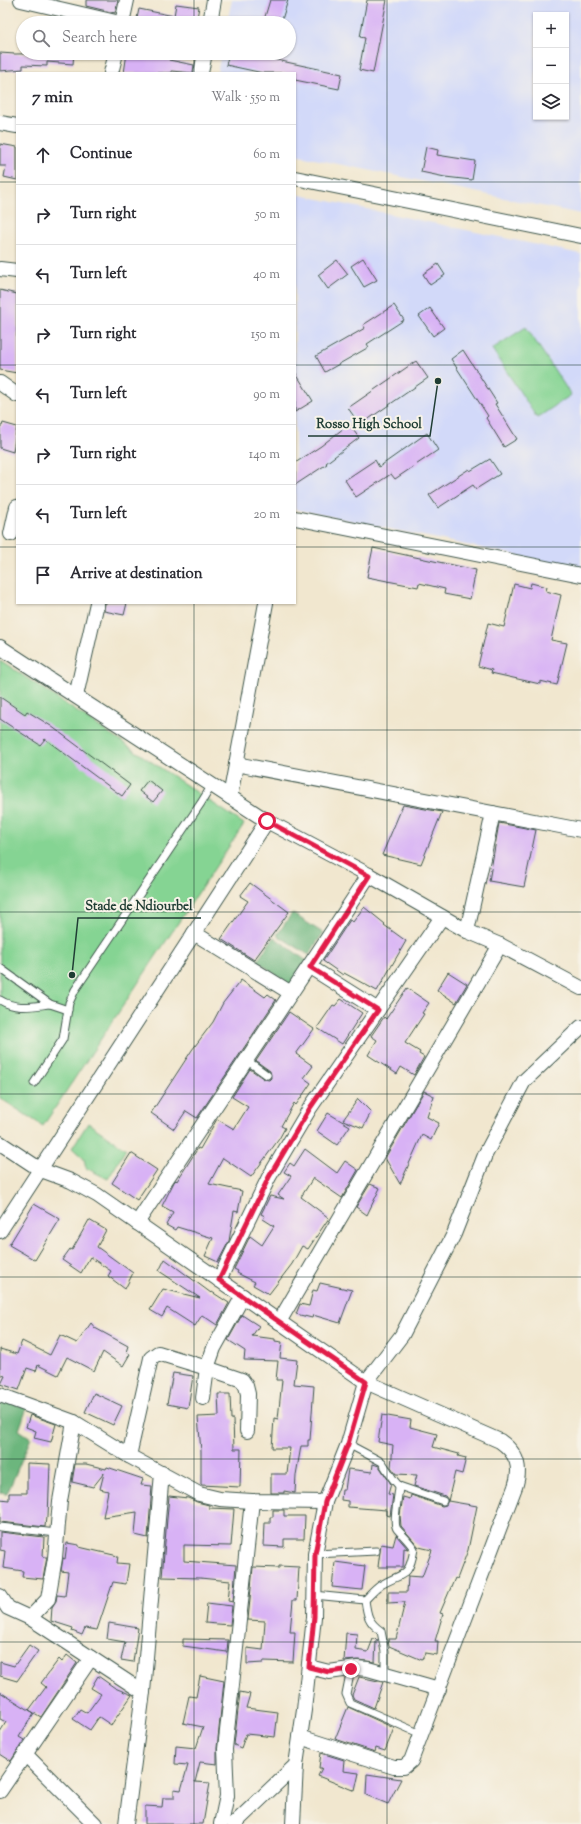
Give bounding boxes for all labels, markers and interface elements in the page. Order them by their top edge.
map controls [533,12,569,120]
button: + [533,12,569,48]
search box [16,16,296,60]
icon: search [30,27,52,49]
text: Search here [62,28,137,49]
button: − [533,48,569,84]
button: layers [533,84,569,120]
text: 7 min [32,86,73,110]
text: Walk · 550 m [211,89,280,107]
icon: ahead [32,144,54,166]
text: Continue [70,144,132,165]
text: 60 m [253,146,280,164]
icon: right [32,204,54,226]
text: Turn right [70,204,136,225]
text: 50 m [255,206,280,224]
icon: left [32,264,54,286]
text: Turn left [70,264,127,285]
text: 40 m [253,266,280,284]
icon: right [32,324,54,346]
text: Turn right [70,324,136,345]
text: 150 m [251,326,280,344]
icon: left [32,384,54,406]
text: Turn left [70,384,127,405]
text: 90 m [253,386,280,404]
callout: Rosso High School [308,411,430,436]
text: Rosso High School [316,416,422,434]
icon: right [32,444,54,466]
text: Turn right [70,444,136,465]
text: 140 m [249,446,280,464]
icon: left [32,504,54,526]
text: Turn left [70,504,127,525]
text: 20 m [254,506,280,524]
icon: arrive [32,564,54,586]
text: Arrive at destination [70,564,203,585]
route start [258,812,276,830]
callout: Stade de Ndiourbel [78,893,201,918]
text: Stade de Ndiourbel [85,898,193,916]
route end [342,1660,360,1678]

